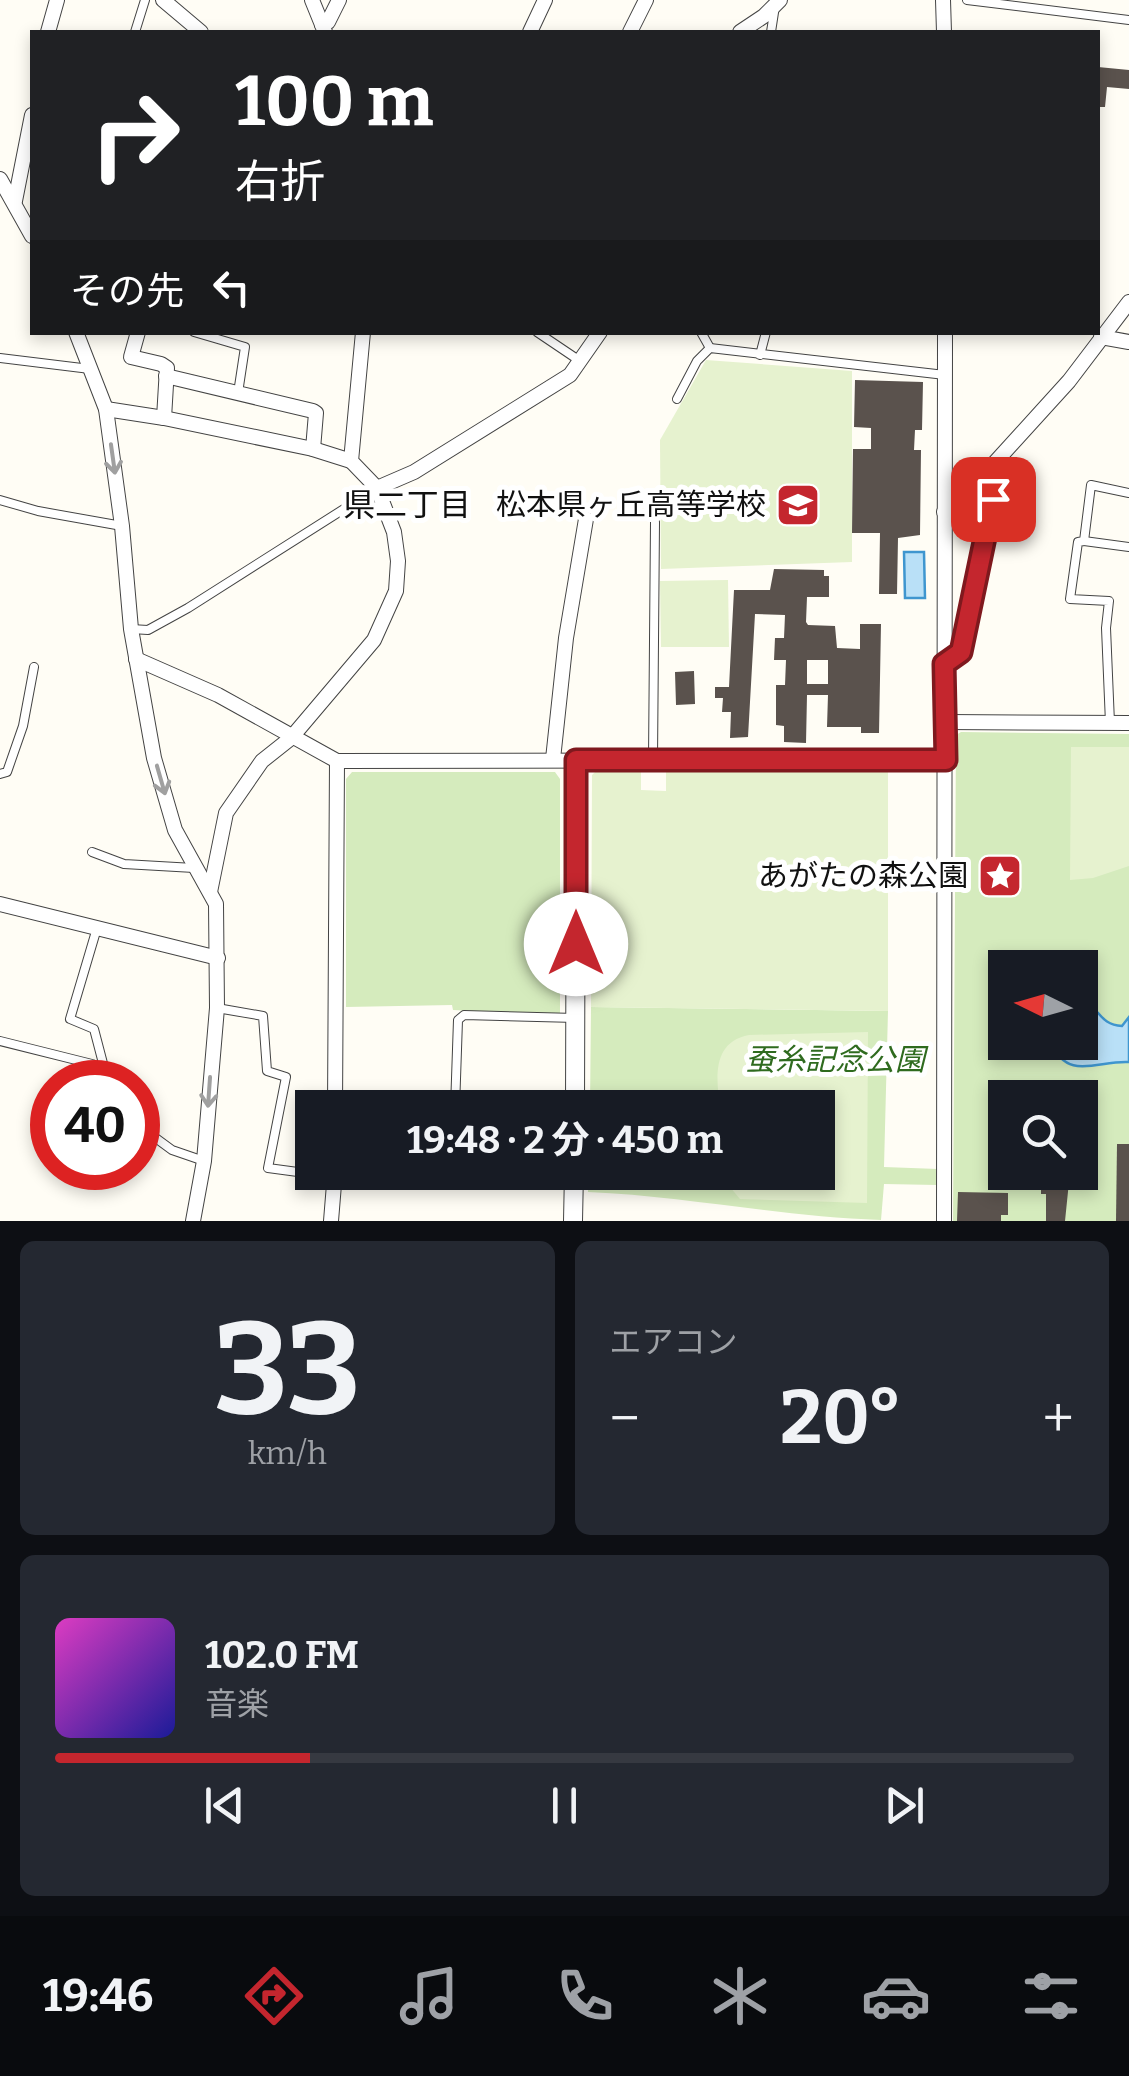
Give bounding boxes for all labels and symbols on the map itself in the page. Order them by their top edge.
one-way arrow [104,442,123,474]
pin [951,457,1036,542]
school or university icon: 松本県ヶ丘高等学校 [775,482,821,528]
district label: 県二丁目 [343,486,471,524]
place label: 松本県ヶ丘高等学校 [496,487,766,523]
one-way arrow [152,764,171,795]
place icon: あがたの森公園 [977,853,1023,899]
place label: あがたの森公園 [758,858,968,894]
position arrow [524,892,628,996]
north arrow [988,950,1098,1060]
park label: 蚕糸記念公園 [745,1042,929,1078]
speed limit sign: 40 [30,1060,160,1190]
one-way arrow [199,1075,218,1107]

